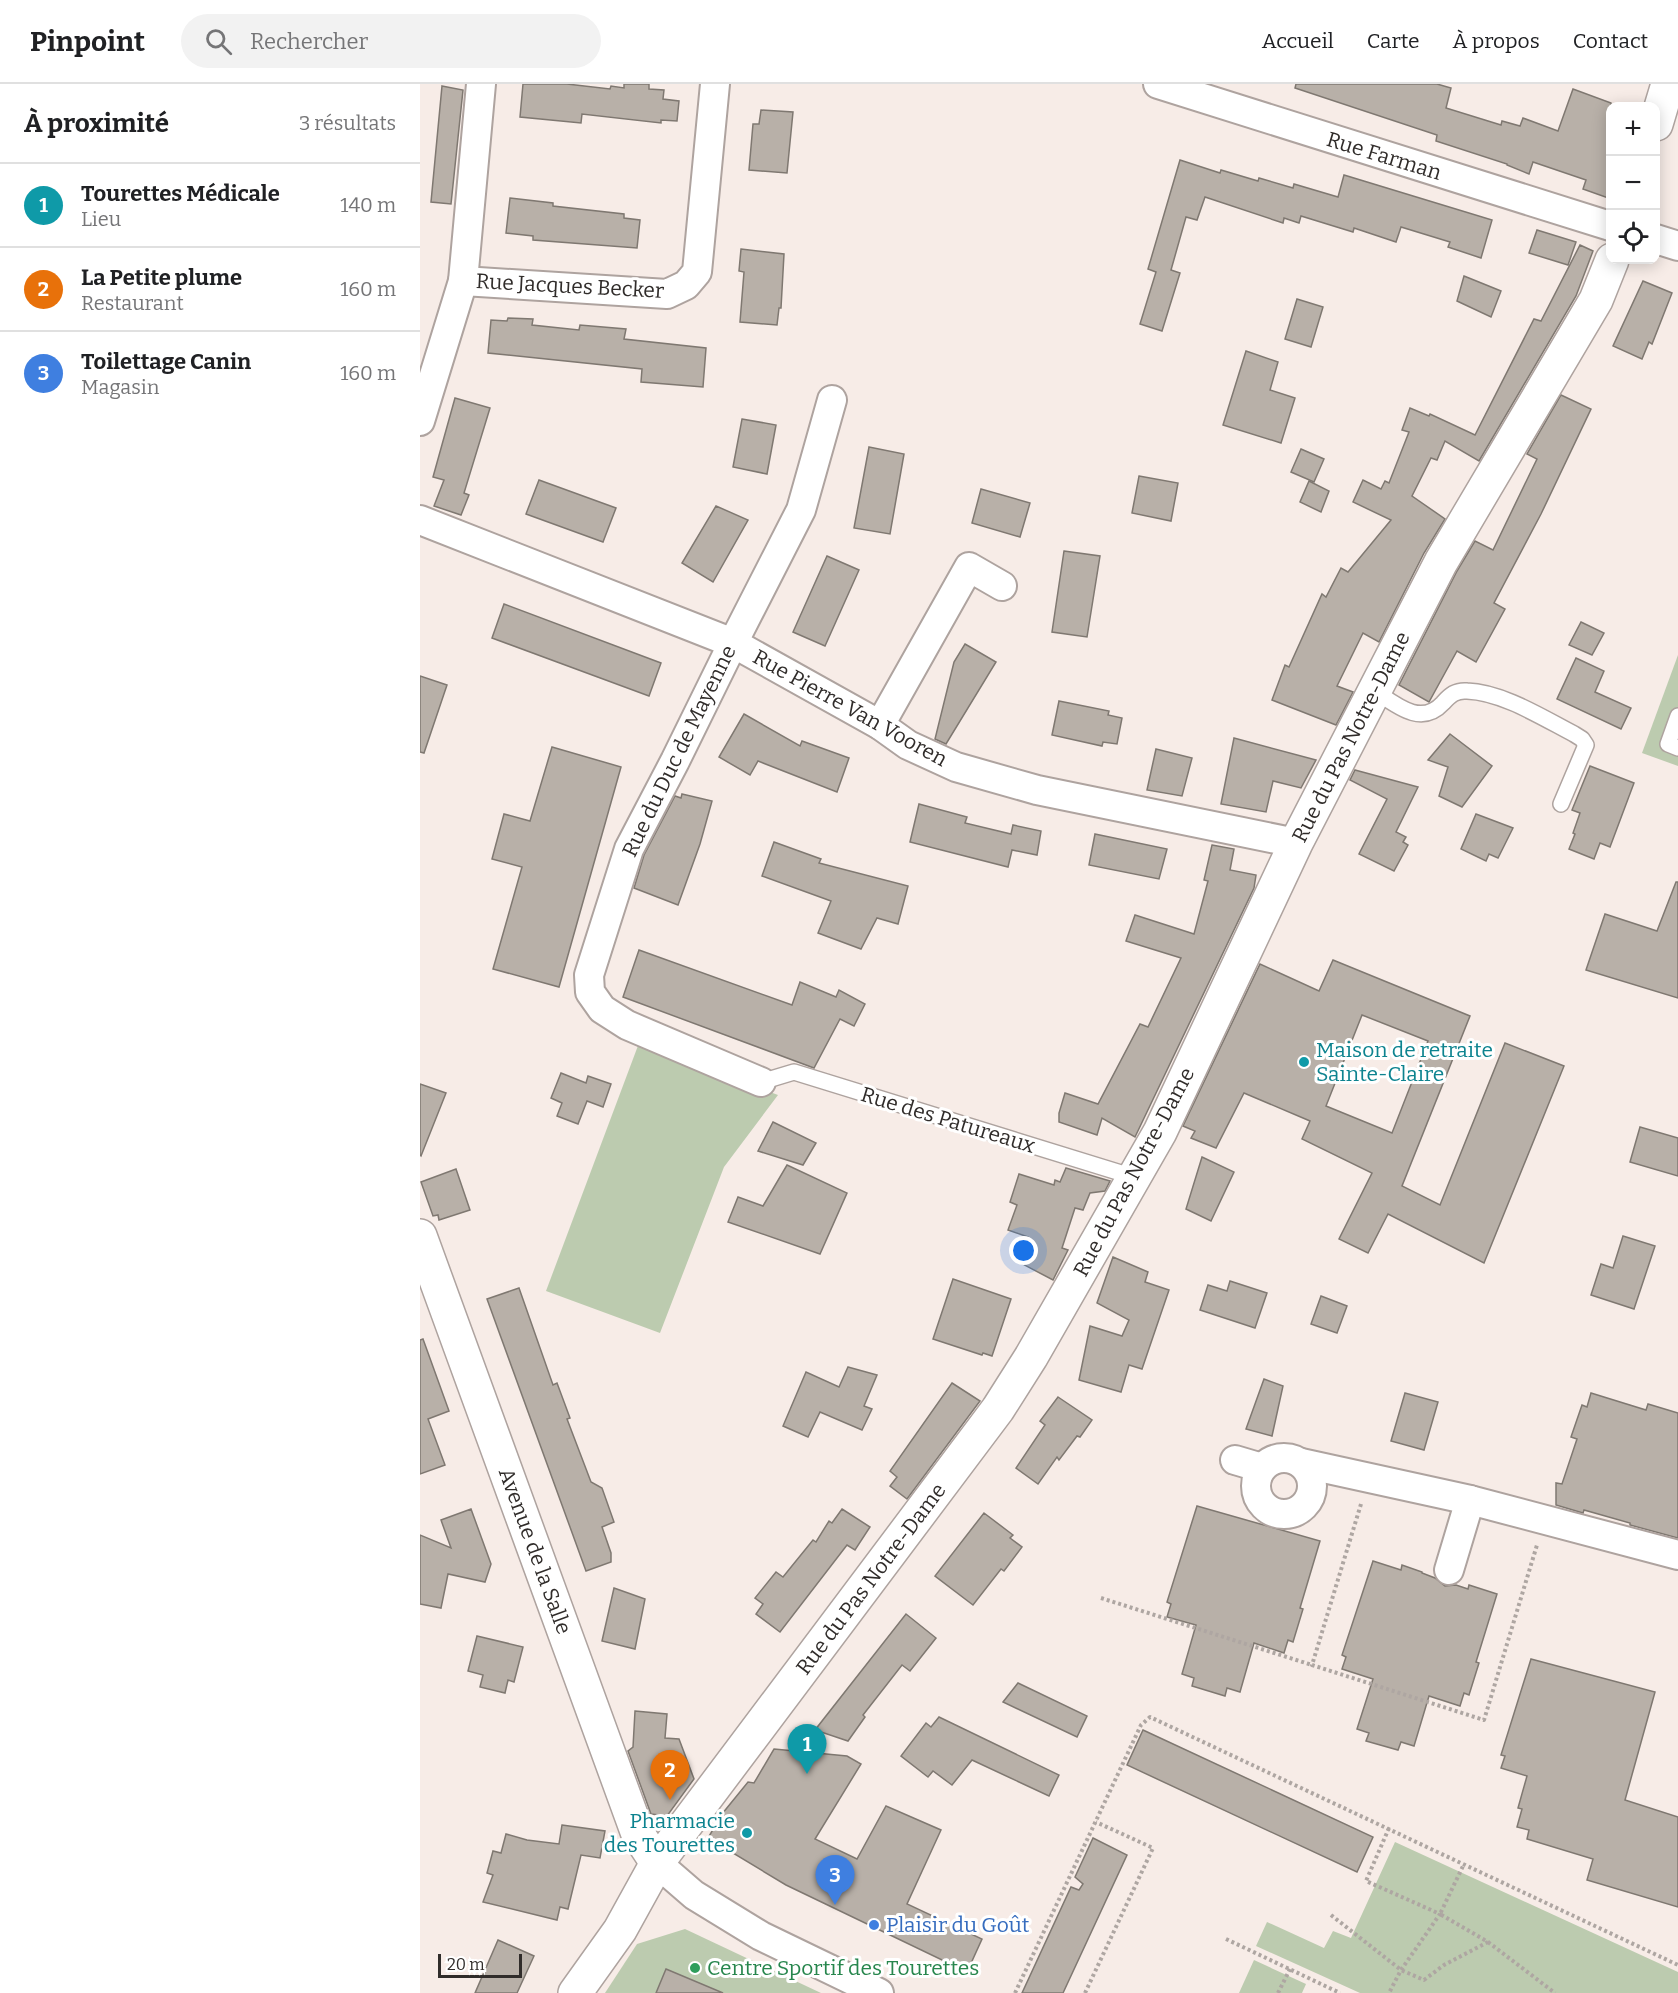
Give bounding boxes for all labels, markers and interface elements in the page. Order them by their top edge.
search box [181,14,601,68]
text: Pinpoint [30,25,145,58]
icon: search [202,25,235,58]
text: Rechercher [250,28,368,55]
text: Accueil [1262,28,1334,54]
text: Carte [1367,28,1420,54]
text: À propos [1453,28,1540,54]
text: Contact [1573,28,1648,54]
map controls [1606,102,1660,264]
button: + [1606,102,1660,156]
text: À proximité [24,108,169,139]
text: 3 résultats [299,111,396,135]
street label: Rue Farman [1323,126,1445,186]
button: − [1606,156,1660,210]
text: Tourettes Médicale [81,180,280,207]
text: 1 [39,193,48,217]
text: 140 m [340,193,396,217]
text: Lieu [81,207,121,231]
button: locate [1606,210,1660,264]
text: La Petite plume [81,264,242,291]
street label: Rue Jacques Becker [475,268,665,304]
text: 2 [38,277,49,301]
text: 160 m [340,277,396,301]
text: Restaurant [81,291,184,315]
text: Toilettage Canin [81,348,251,375]
text: 3 [38,361,49,385]
text: 160 m [340,361,396,385]
text: Magasin [81,375,160,399]
street label: Rue du Pas Notre-Dame [1287,627,1415,847]
street label: Rue du Duc de Mayenne [616,641,742,861]
street label: Rue Pierre Van Vooren [748,644,952,772]
place label: Maison de retraite Sainte-Claire [1316,1037,1493,1087]
marker: Maison de retraite Sainte-Claire [1297,1055,1311,1069]
street label: Rue du Pas Notre-Dame [1068,1063,1200,1281]
street label: Rue des Patureaux [858,1081,1039,1159]
your location [1009,1236,1038,1265]
street label: Avenue de la Salle [493,1464,577,1638]
street label: Rue du Pas Notre-Dame [790,1478,952,1680]
pin: 1 [788,1724,826,1774]
pin: 2 [650,1750,690,1800]
place label: Pharmacie des Tourettes [604,1808,735,1858]
marker: Pharmacie des Tourettes [740,1826,754,1840]
pin: 3 [816,1856,854,1905]
place label: Plaisir du Goût [886,1912,1030,1938]
marker: Plaisir du Goût [867,1918,881,1932]
scale bar [438,1951,522,1978]
text: 20 m [447,1955,484,1974]
place label: Centre Sportif des Tourettes [707,1955,979,1981]
marker: Centre Sportif des Tourettes [688,1961,702,1975]

